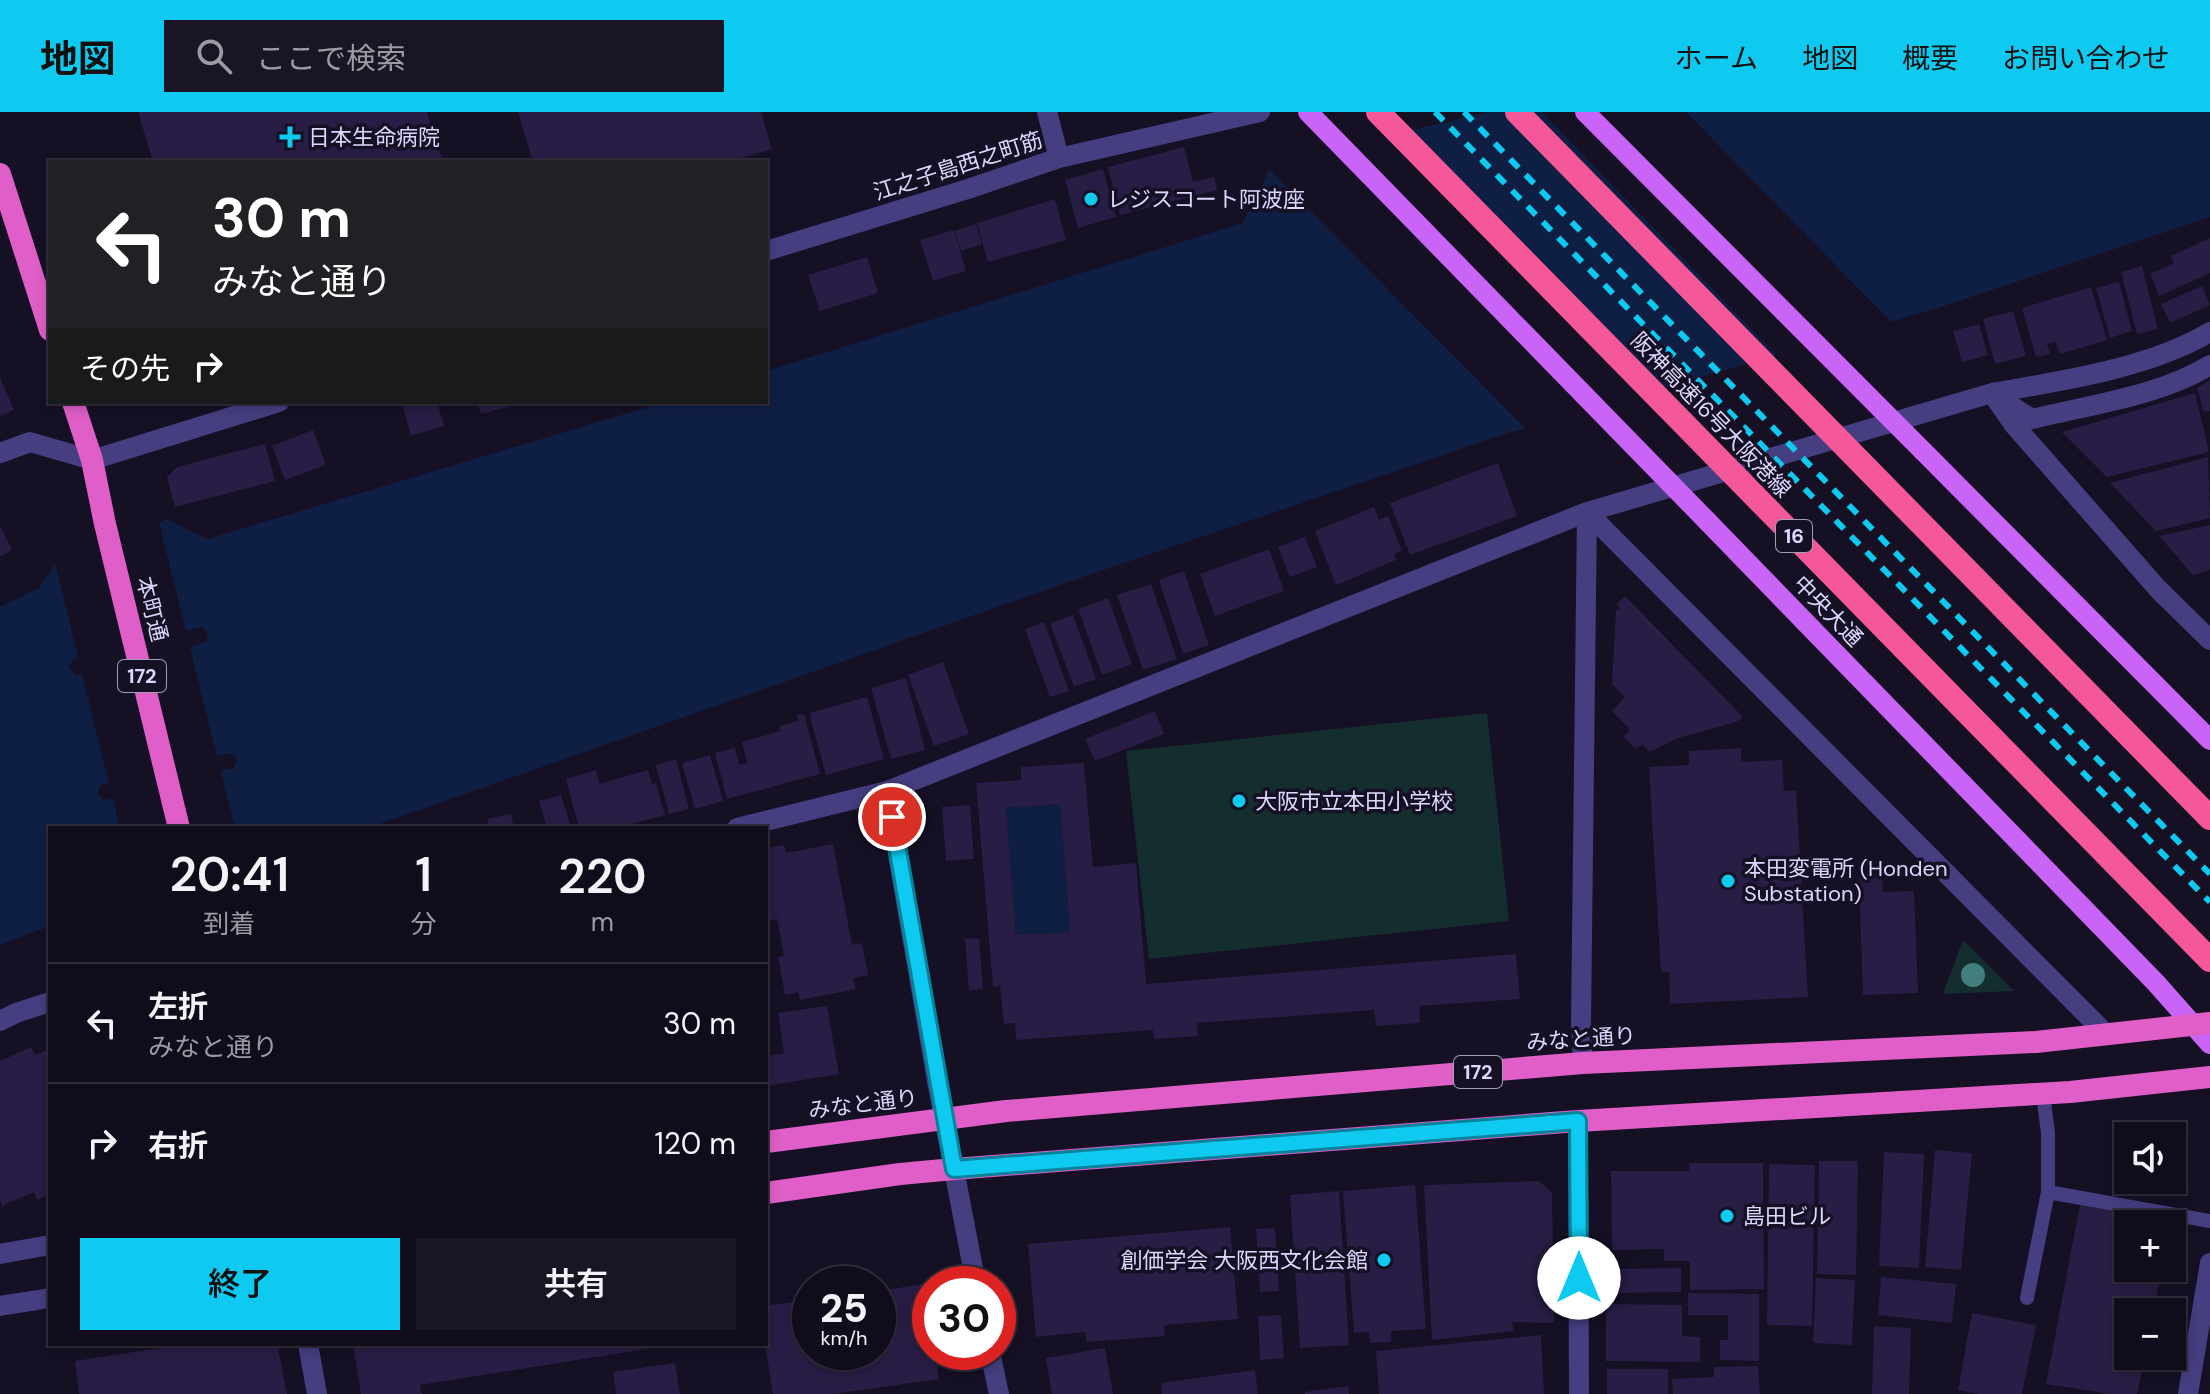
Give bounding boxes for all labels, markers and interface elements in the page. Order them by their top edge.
search box [164,20,724,92]
text: 地図 [40,34,116,84]
icon: search [192,34,236,78]
text: ここで検索 [256,39,406,78]
text: ホーム [1675,40,1758,77]
text: 地図 [1802,40,1858,77]
text: 概要 [1902,40,1958,77]
text: お問い合わせ [2002,40,2170,77]
place label: 日本生命病院 [308,123,440,152]
street label: 江之子島西之町筋 [870,125,1046,207]
marker: 日本生命病院 [279,126,301,148]
text: 30 m [212,181,351,254]
place label: レジスコート阿波座 [1107,185,1305,214]
marker: レジスコート阿波座 [1082,190,1100,208]
icon: left [80,192,184,296]
text: みなと通り [212,258,392,305]
street label: 阪神高速16号大阪港線 [1625,326,1797,504]
icon: right [186,344,230,388]
text: その先 [80,349,170,388]
road number: 16 [1776,520,1812,552]
street label: 中央大通 [1787,569,1869,653]
street label: 本町通 [130,573,174,645]
road number: 172 [118,660,166,692]
pin [858,783,926,851]
place label: 大阪市立本田小学校 [1255,787,1453,816]
marker: 大阪市立本田小学校 [1230,792,1248,810]
icon: arrive [870,795,914,839]
text: 20:41 [169,843,289,906]
text: 1 [415,843,432,906]
text: 220 [558,845,647,908]
place label: 本田変電所 (Honden Substation) [1744,854,1948,908]
marker: 本田変電所 (Honden Substation) [1719,872,1737,890]
text: m [591,905,614,939]
text: 到着 [203,907,255,941]
text: 分 [411,907,437,941]
text: 左折 [148,987,208,1026]
icon: left [80,1001,124,1045]
text: 30 m [663,1004,736,1043]
street label: みなと通り [1525,1021,1637,1057]
text: みなと通り [148,1030,278,1064]
road number: 172 [1454,1056,1502,1088]
street label: みなと通り [807,1083,919,1125]
icon: right [80,1121,124,1165]
map controls [2114,1122,2186,1370]
button: sound [2114,1122,2186,1194]
text: 120 m [654,1124,736,1163]
text: 右折 [148,1126,208,1165]
place label: 島田ビル [1743,1202,1831,1231]
marker: 島田ビル [1718,1207,1736,1225]
button: + [2114,1210,2186,1282]
position arrow [1537,1236,1621,1320]
button: 終了 [80,1238,400,1330]
button: 共有 [416,1238,736,1330]
place label: 創価学会 大阪西文化会館 [1120,1246,1368,1275]
marker: 創価学会 大阪西文化会館 [1375,1251,1393,1269]
speed limit sign: 30 [912,1266,1016,1370]
text: 25 [820,1282,868,1334]
button: − [2114,1298,2186,1370]
text: km/h [820,1325,868,1351]

